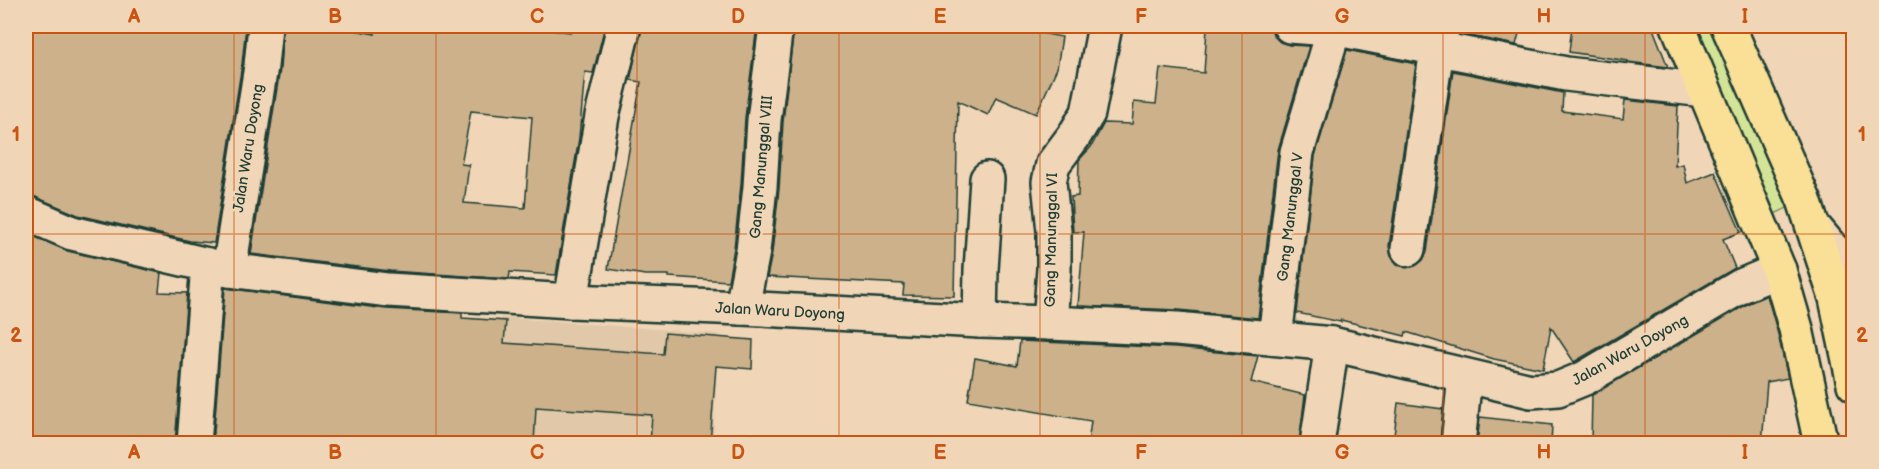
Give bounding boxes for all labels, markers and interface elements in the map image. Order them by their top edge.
text: A [127,5,141,29]
text: B [328,5,342,29]
text: C [530,5,544,29]
text: D [731,5,745,29]
text: E [934,5,947,29]
text: F [1135,5,1147,29]
text: G [1335,5,1350,29]
text: H [1537,5,1551,29]
text: I [1742,5,1748,29]
street label: Jalan Waru Doyong [229,82,268,214]
street label: Gang Manunggal VIII [746,94,777,239]
text: 1 [12,123,20,147]
text: 1 [1858,123,1866,147]
street label: Gang Manunggal V [1273,151,1308,283]
street label: Gang Manunggal VI [1041,172,1062,307]
street label: Jalan Waru Doyong [715,299,845,324]
street label: Jalan Waru Doyong [1569,311,1692,390]
text: 2 [10,324,22,348]
text: 2 [1856,324,1868,348]
text: A [127,441,141,465]
text: B [328,441,342,465]
text: C [530,441,544,465]
text: D [731,441,745,465]
text: E [934,441,947,465]
text: F [1135,441,1147,465]
text: G [1335,441,1350,465]
text: H [1537,441,1551,465]
text: I [1742,441,1748,465]

